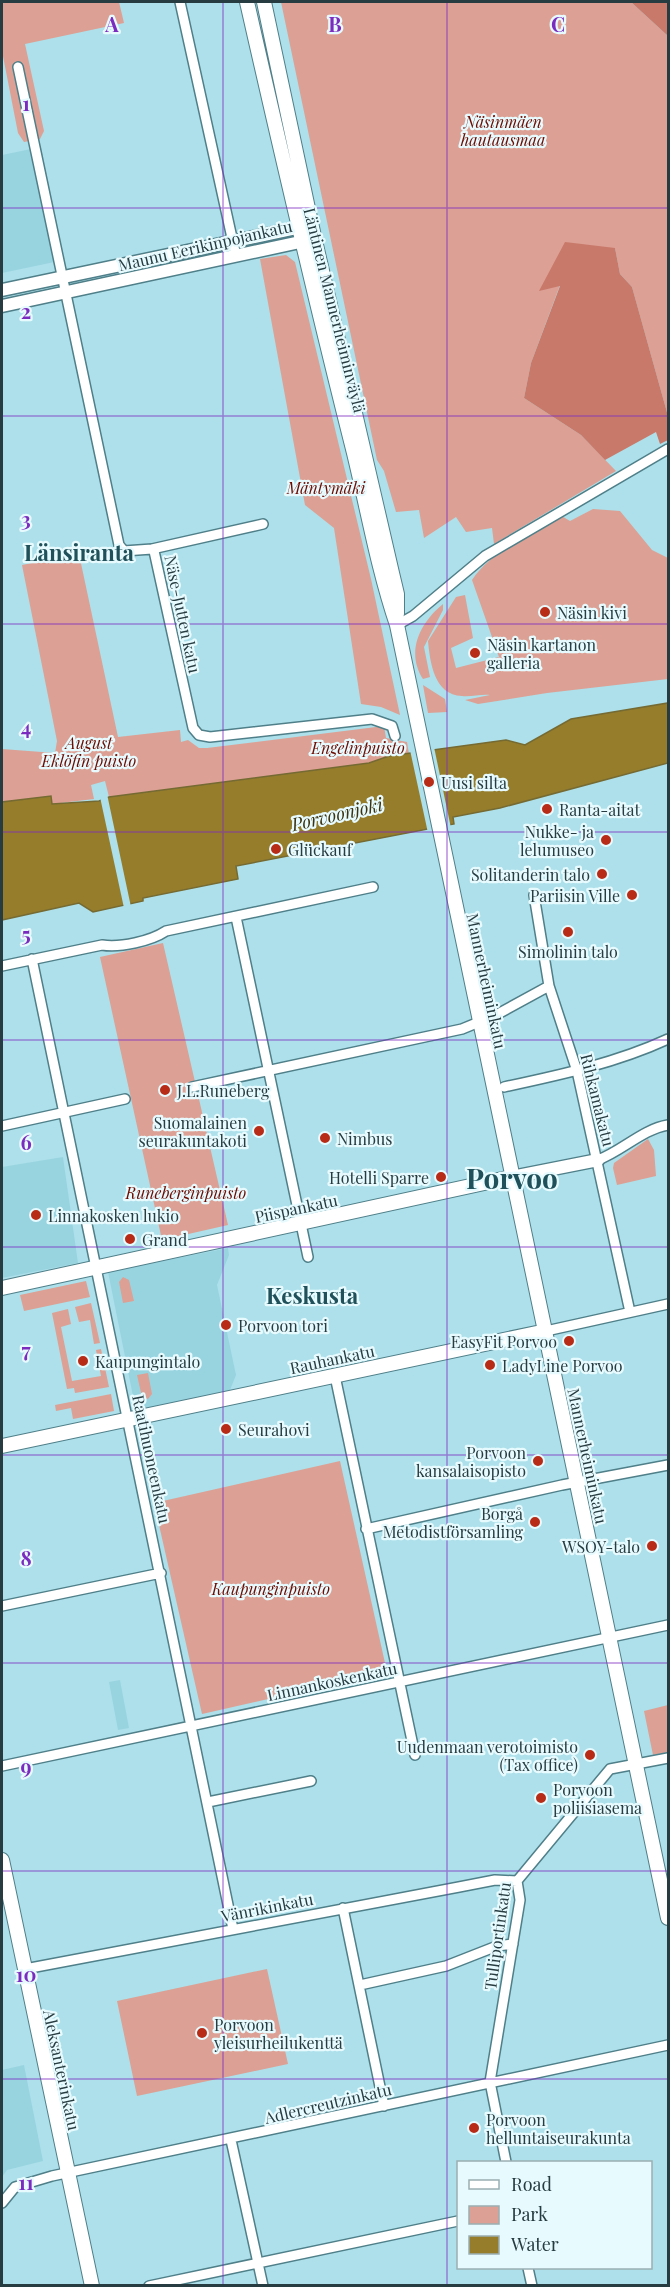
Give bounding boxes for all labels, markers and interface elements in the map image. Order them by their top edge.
text: A [104,10,119,37]
text: B [328,10,342,37]
text: C [551,10,565,37]
text: 1 [22,89,30,116]
park label: Näsinmäen hautausmaa [460,111,545,150]
street label: Läntinen Mannerheiminväylä [299,205,371,415]
street label: Maunu Eerikinpojankatu [116,215,294,275]
text: 2 [21,297,31,324]
park label: Mäntymäki [286,477,366,498]
text: 3 [21,505,31,532]
district label: Länsiranta [24,537,134,567]
street label: Näse-Jutten katu [160,553,206,675]
place label: Näsin kivi [557,602,627,623]
marker: Näsin kivi [538,605,552,619]
place label: Näsin kartanon galleria [487,634,597,673]
marker: Näsin kartanon galleria [468,646,482,660]
text: 4 [21,713,31,740]
park label: August Eklöfin puisto [41,732,137,771]
park label: Engelinpuisto [310,737,405,758]
place label: Uusi silta [441,772,507,793]
marker: Uusi silta [422,775,436,789]
water label: Porvoonjoki [288,792,386,836]
place label: Ranta-aitat [559,799,641,820]
marker: Ranta-aitat [540,802,554,816]
place label: Nukke- ja lelumuseo [520,821,594,860]
marker: Nukke- ja lelumuseo [599,833,613,847]
place label: Glückauf [288,839,354,860]
marker: Glückauf [269,842,283,856]
place label: Solitanderin talo [471,864,590,885]
marker: Solitanderin talo [595,867,609,881]
place label: Pariisin Ville [530,885,620,906]
marker: Pariisin Ville [625,888,639,902]
street label: Mannerheiminkatu [462,911,512,1051]
text: 5 [21,920,31,947]
marker: Simolinin talo [561,925,575,939]
place label: Simolinin talo [518,941,618,962]
street label: Rihkamakatu [576,1051,620,1149]
place label: J.L.Runeberg [176,1080,270,1101]
marker: J.L.Runeberg [158,1083,172,1097]
place label: Suomalainen seurakuntakoti [139,1112,247,1151]
marker: Suomalainen seurakuntakoti [252,1124,266,1138]
text: 6 [20,1128,32,1155]
place label: Nimbus [337,1128,392,1149]
marker: Nimbus [318,1131,332,1145]
district label: Porvoo [466,1159,558,1196]
place label: Hotelli Sparre [329,1167,429,1188]
marker: Hotelli Sparre [434,1170,448,1184]
park label: Runeberginpuisto [125,1182,247,1203]
street label: Piispankatu [253,1189,339,1227]
place label: Linnakosken lukio [48,1205,179,1226]
marker: Linnakosken lukio [29,1208,43,1222]
place label: Grand [142,1229,187,1250]
marker: Grand [123,1232,137,1246]
district label: Keskusta [266,1280,359,1310]
place label: Porvoon tori [238,1315,328,1336]
marker: Porvoon tori [219,1318,233,1332]
place label: EasyFit Porvoo [451,1331,557,1352]
marker: EasyFit Porvoo [562,1334,576,1348]
text: 7 [21,1336,31,1363]
street label: Rauhankatu [288,1340,376,1378]
place label: Kaupungintalo [95,1351,200,1372]
marker: Kaupungintalo [76,1354,90,1368]
place label: LadyLine Porvoo [502,1355,623,1376]
marker: LadyLine Porvoo [483,1358,497,1372]
street label: Mannerheiminkatu [563,1386,613,1526]
street label: Raatihuoneenkatu [128,1393,176,1525]
place label: Seurahovi [238,1419,310,1440]
marker: Seurahovi [219,1422,233,1436]
place label: Porvoon kansalaisopisto [416,1442,526,1481]
marker: Porvoon kansalaisopisto [531,1454,545,1468]
place label: Borgå Metodistförsamling [383,1503,524,1542]
marker: Borgå Metodistförsamling [528,1515,542,1529]
place label: WSOY-talo [561,1536,640,1557]
marker: WSOY-talo [645,1539,659,1553]
text: 8 [20,1544,32,1571]
park label: Kaupunginpuisto [211,1578,330,1599]
street label: Linnankoskenkatu [265,1657,399,1705]
place label: Uudenmaan verotoimisto (Tax office) [397,1736,578,1775]
marker: Uudenmaan verotoimisto (Tax office) [583,1748,597,1762]
text: 9 [20,1752,32,1779]
place label: Porvoon poliisiasema [553,1779,642,1818]
marker: Porvoon poliisiasema [534,1791,548,1805]
street label: Tulliportinkatu [479,1881,515,1991]
street label: Vänrikinkatu [218,1888,315,1926]
text: 10 [16,1960,36,1987]
street label: Aleksanterinkatu [39,2007,85,2132]
place label: Porvoon yleisurheilukenttä [213,2014,343,2053]
marker: Porvoon yleisurheilukenttä [195,2026,209,2040]
street label: Adlercreutzinkatu [261,2078,394,2128]
place label: Porvoon helluntaiseurakunta [486,2109,631,2148]
marker: Porvoon helluntaiseurakunta [467,2121,481,2135]
legend [457,2161,652,2269]
text: 11 [18,2168,34,2195]
text: Road [511,2172,552,2196]
text: Park [511,2202,548,2226]
text: Water [510,2232,559,2256]

